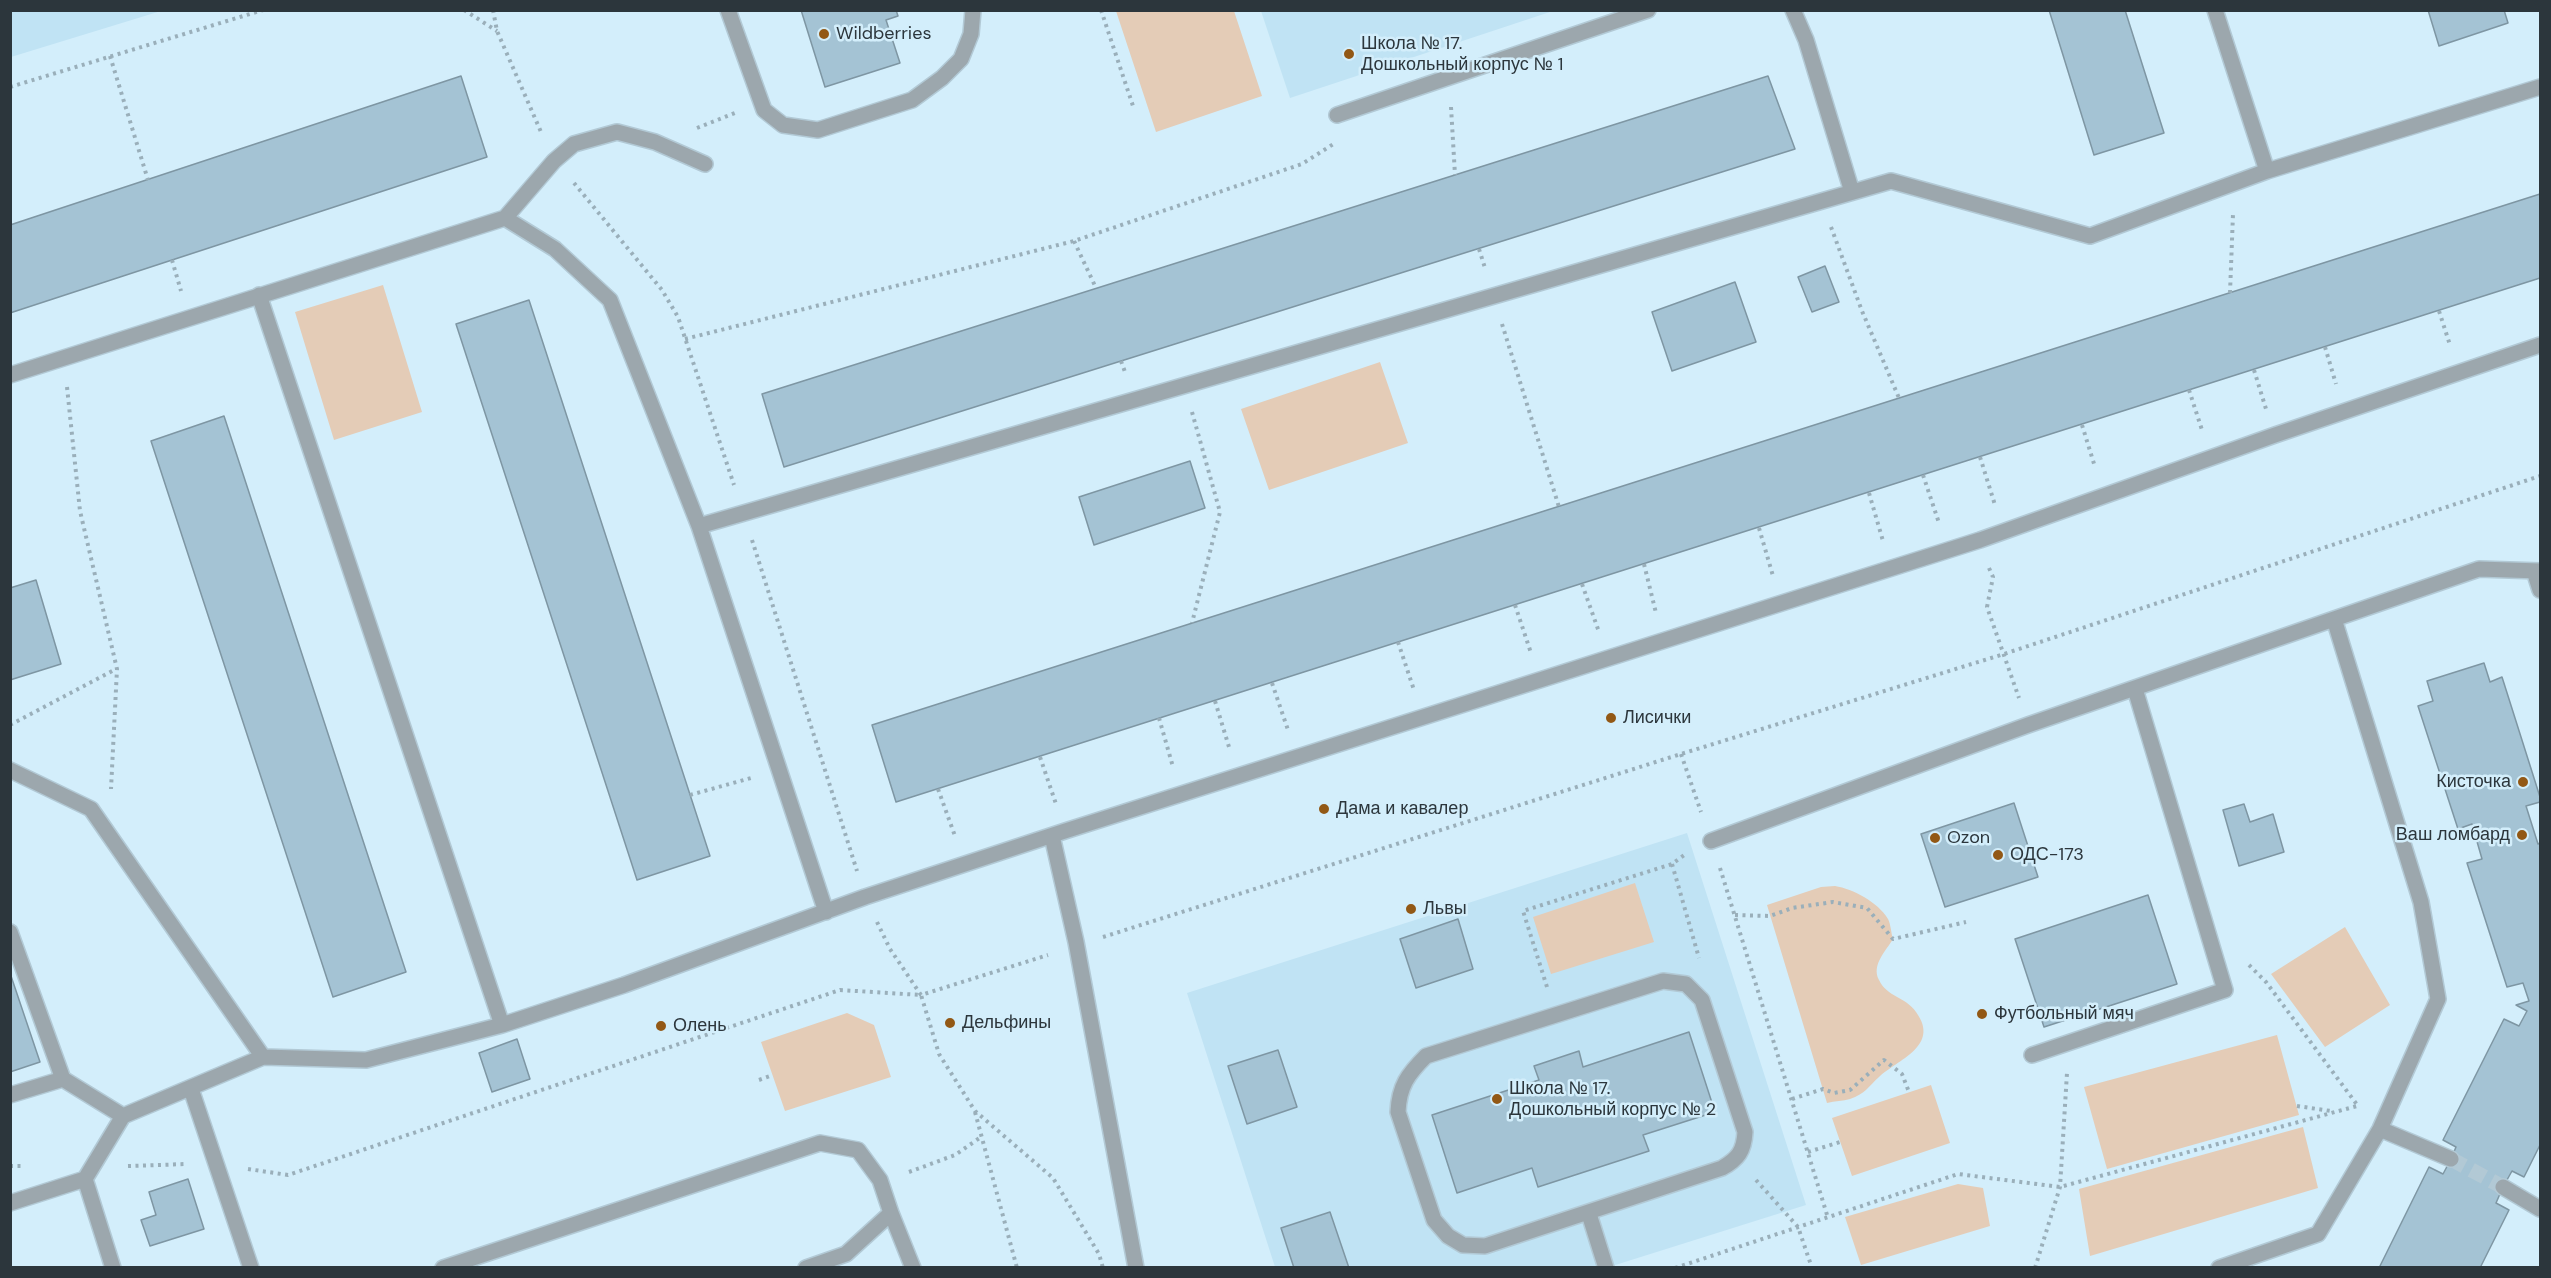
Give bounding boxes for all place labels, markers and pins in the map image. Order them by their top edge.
place label: Wildberries [836,23,931,45]
marker: Wildberries [817,27,831,41]
place label: Школа № 17. Дошкольный корпус № 1 [1361,33,1563,76]
marker: Школа № 17. Дошкольный корпус № 1 [1342,47,1356,61]
place label: Лисички [1623,707,1691,729]
marker: Лисички [1604,711,1618,725]
place label: Кисточка [2436,771,2511,793]
marker: Кисточка [2516,775,2530,789]
place label: Дама и кавалер [1336,798,1468,820]
marker: Дама и кавалер [1317,802,1331,816]
place label: Ваш ломбард [2396,824,2510,846]
place label: Ozon [1947,827,1990,849]
marker: Ваш ломбард [2515,828,2529,842]
marker: Ozon [1928,831,1942,845]
place label: ОДС-173 [2010,844,2084,866]
marker: ОДС-173 [1991,848,2005,862]
place label: Львы [1423,898,1467,920]
marker: Львы [1404,902,1418,916]
place label: Футбольный мяч [1994,1003,2134,1025]
marker: Футбольный мяч [1975,1007,1989,1021]
place label: Дельфины [962,1012,1051,1034]
place label: Олень [673,1015,727,1037]
marker: Дельфины [943,1016,957,1030]
marker: Олень [654,1019,668,1033]
place label: Школа № 17. Дошкольный корпус № 2 [1509,1078,1716,1120]
marker: Школа № 17. Дошкольный корпус № 2 [1490,1092,1504,1106]

